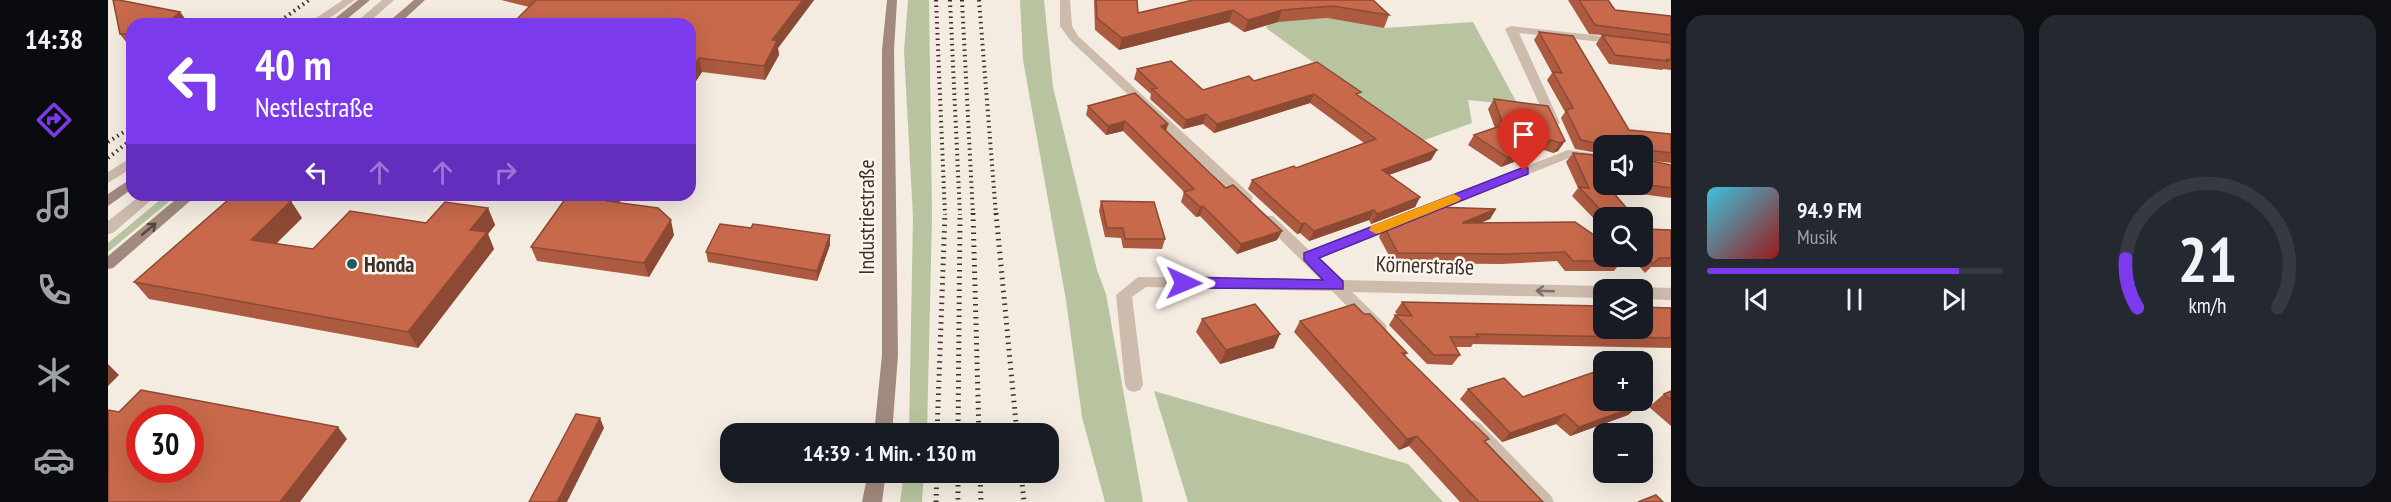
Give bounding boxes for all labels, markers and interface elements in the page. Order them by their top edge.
text: 14:38 [25,22,83,56]
text: 40 m [255,37,332,92]
icon: left [156,42,234,120]
text: Nestlestraße [255,90,374,124]
icon: directions [33,99,75,141]
pin [1498,109,1549,171]
icon: arrive [1507,118,1540,151]
map controls [1593,135,1653,483]
button: sound [1593,135,1653,195]
icon: left [300,156,333,189]
icon: ahead [363,156,396,189]
icon: ahead [426,156,459,189]
icon: right [489,156,522,189]
street label: Industriestraße [852,159,880,275]
icon: music [33,184,75,226]
text: 94.9 FM [1797,196,1862,224]
button: search [1593,207,1653,267]
text: 21 [2177,218,2237,299]
one-way arrow [141,223,157,236]
text: Musik [1797,224,1837,250]
street label: Körnerstraße [1375,249,1475,281]
place label: Honda [364,250,414,278]
position arrow [1152,251,1216,315]
marker: Honda [345,257,359,271]
icon: phone [33,269,75,311]
button: layers [1593,279,1653,339]
icon: previous [1740,283,1773,316]
icon: pause [1838,283,1871,316]
icon: next [1937,283,1970,316]
one-way arrow [1536,285,1556,296]
text: km/h [2188,291,2226,319]
button: + [1593,351,1653,411]
icon: climate [33,354,75,396]
speed limit sign: 30 [126,405,204,483]
button: − [1593,423,1653,483]
icon: car [33,439,75,481]
text: 14:39 · 1 Min. · 130 m [803,439,976,467]

